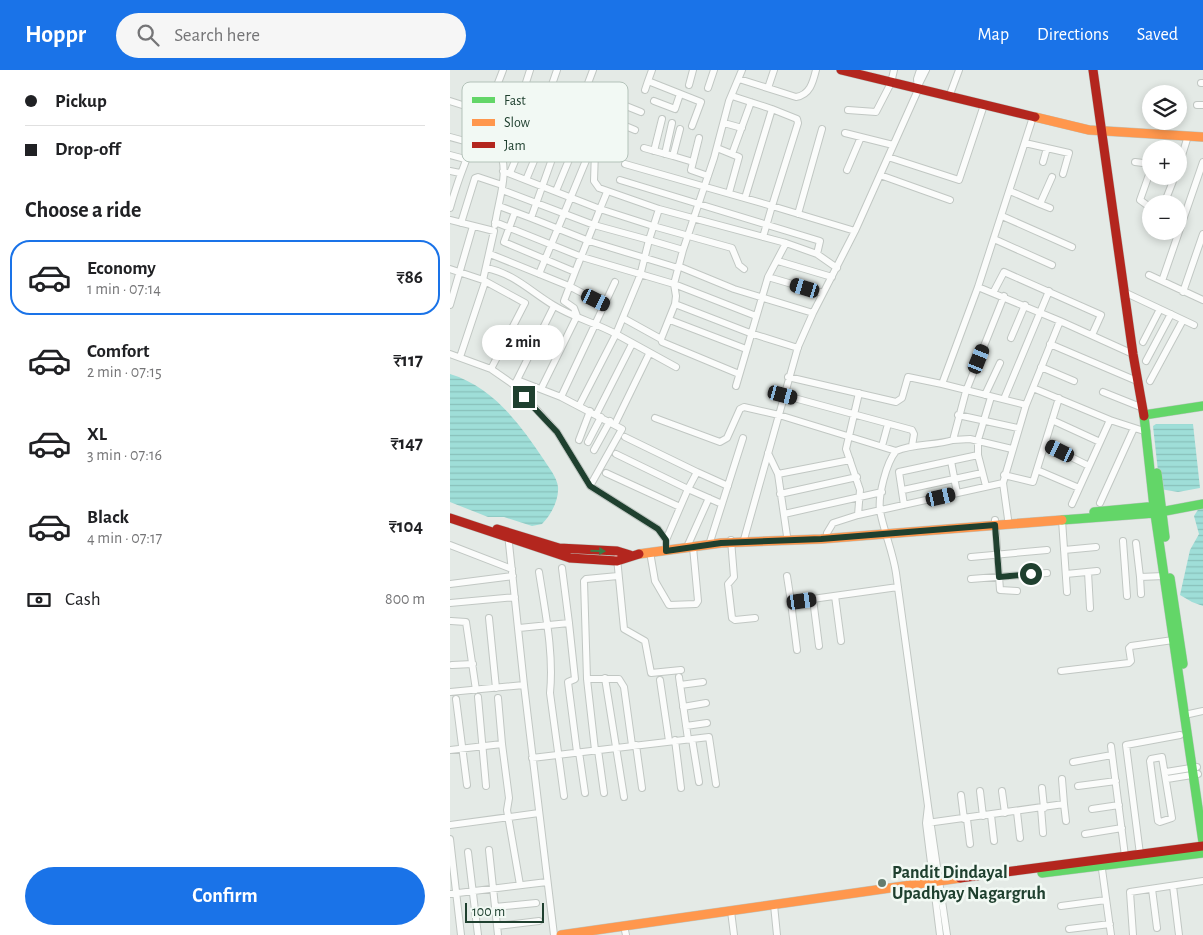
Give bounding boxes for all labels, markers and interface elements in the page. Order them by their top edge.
search box [116,13,466,58]
icon: search [134,21,162,49]
text: Hoppr [25,23,86,47]
text: Search here [174,26,260,45]
text: Map [978,26,1009,44]
text: Directions [1037,26,1109,44]
text: Saved [1137,26,1178,44]
legend [462,82,628,162]
map controls [1142,85,1187,240]
button: layers [1142,85,1187,130]
text: Pickup [55,92,107,111]
text: Fast [504,94,526,108]
text: Slow [504,116,531,130]
text: Jam [504,139,526,153]
text: Drop-off [55,140,120,159]
button: + [1142,140,1187,185]
button: − [1142,195,1187,240]
text: Choose a ride [25,199,141,221]
icon: car [27,255,72,300]
text: Economy [87,259,156,278]
text: ₹86 [396,268,423,287]
car [788,276,821,300]
text: 1 min · 07:14 [87,281,161,297]
car [579,287,612,313]
callout: 2 min [483,325,565,360]
text: 2 min [505,334,541,350]
icon: car [27,338,72,383]
text: Comfort [87,342,149,361]
car [966,342,991,376]
text: ₹117 [393,351,423,370]
text: 2 min · 07:15 [87,364,162,380]
car [766,384,799,406]
route end [513,386,535,408]
icon: car [27,421,72,466]
text: XL [87,425,107,444]
text: ₹147 [390,434,423,453]
car [1043,438,1076,464]
text: 3 min · 07:16 [87,447,162,463]
car [924,486,957,508]
icon: car [27,504,72,549]
text: Black [87,508,129,527]
text: ₹104 [389,517,423,536]
text: 4 min · 07:17 [87,530,162,546]
one-way arrow [590,547,606,555]
route start [1020,563,1042,585]
icon: cash [25,586,53,614]
text: Cash [65,590,101,609]
text: 800 m [385,591,425,607]
car [786,591,817,611]
place label: Pandit Dindayal Upadhyay Nagargruh [892,864,1046,903]
button: Confirm [25,867,425,925]
marker: Pandit Dindayal Upadhyay Nagargruh [876,877,888,889]
scale bar [465,900,544,923]
text: 100 m [472,905,505,919]

